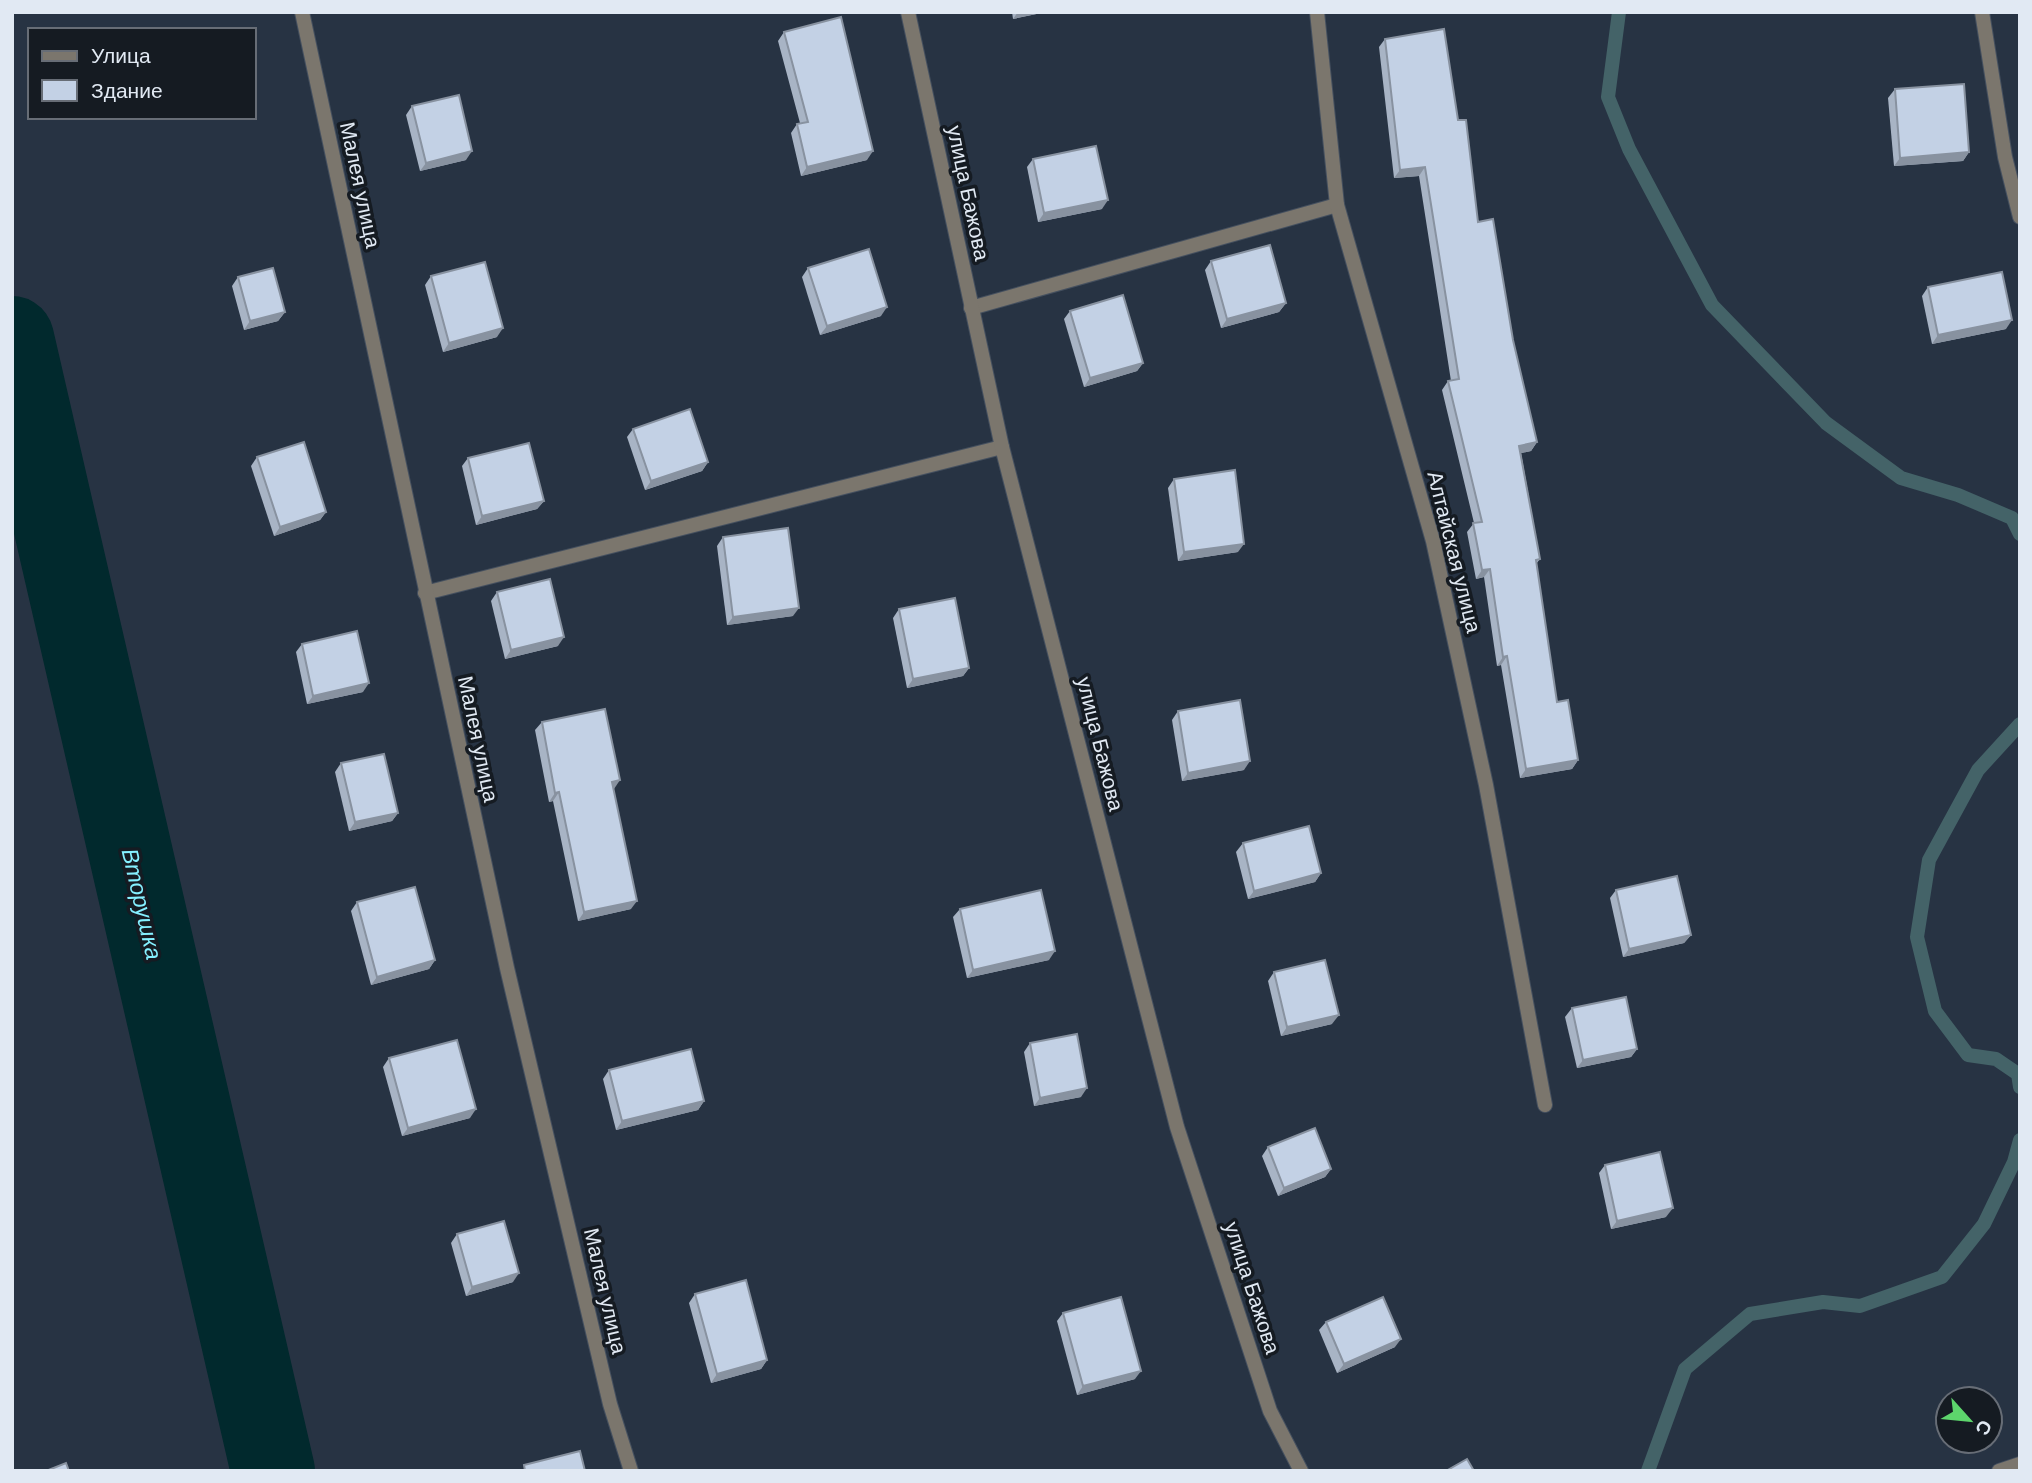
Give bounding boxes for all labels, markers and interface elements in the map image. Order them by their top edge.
legend [28,28,256,119]
text: Улица [91,44,151,67]
text: Здание [91,79,163,102]
street label: Малея улица [336,120,385,250]
street label: улица Бажова [943,123,994,263]
street label: Алтайская улица [1423,469,1486,635]
street label: Малея улица [454,674,503,804]
street label: улица Бажова [1073,674,1128,814]
water label: Вторушка [117,846,167,962]
street label: улица Бажова [1220,1219,1285,1357]
street label: Малея улица [580,1226,631,1356]
north arrow [1934,1385,2004,1455]
text: С [1971,1417,1996,1439]

